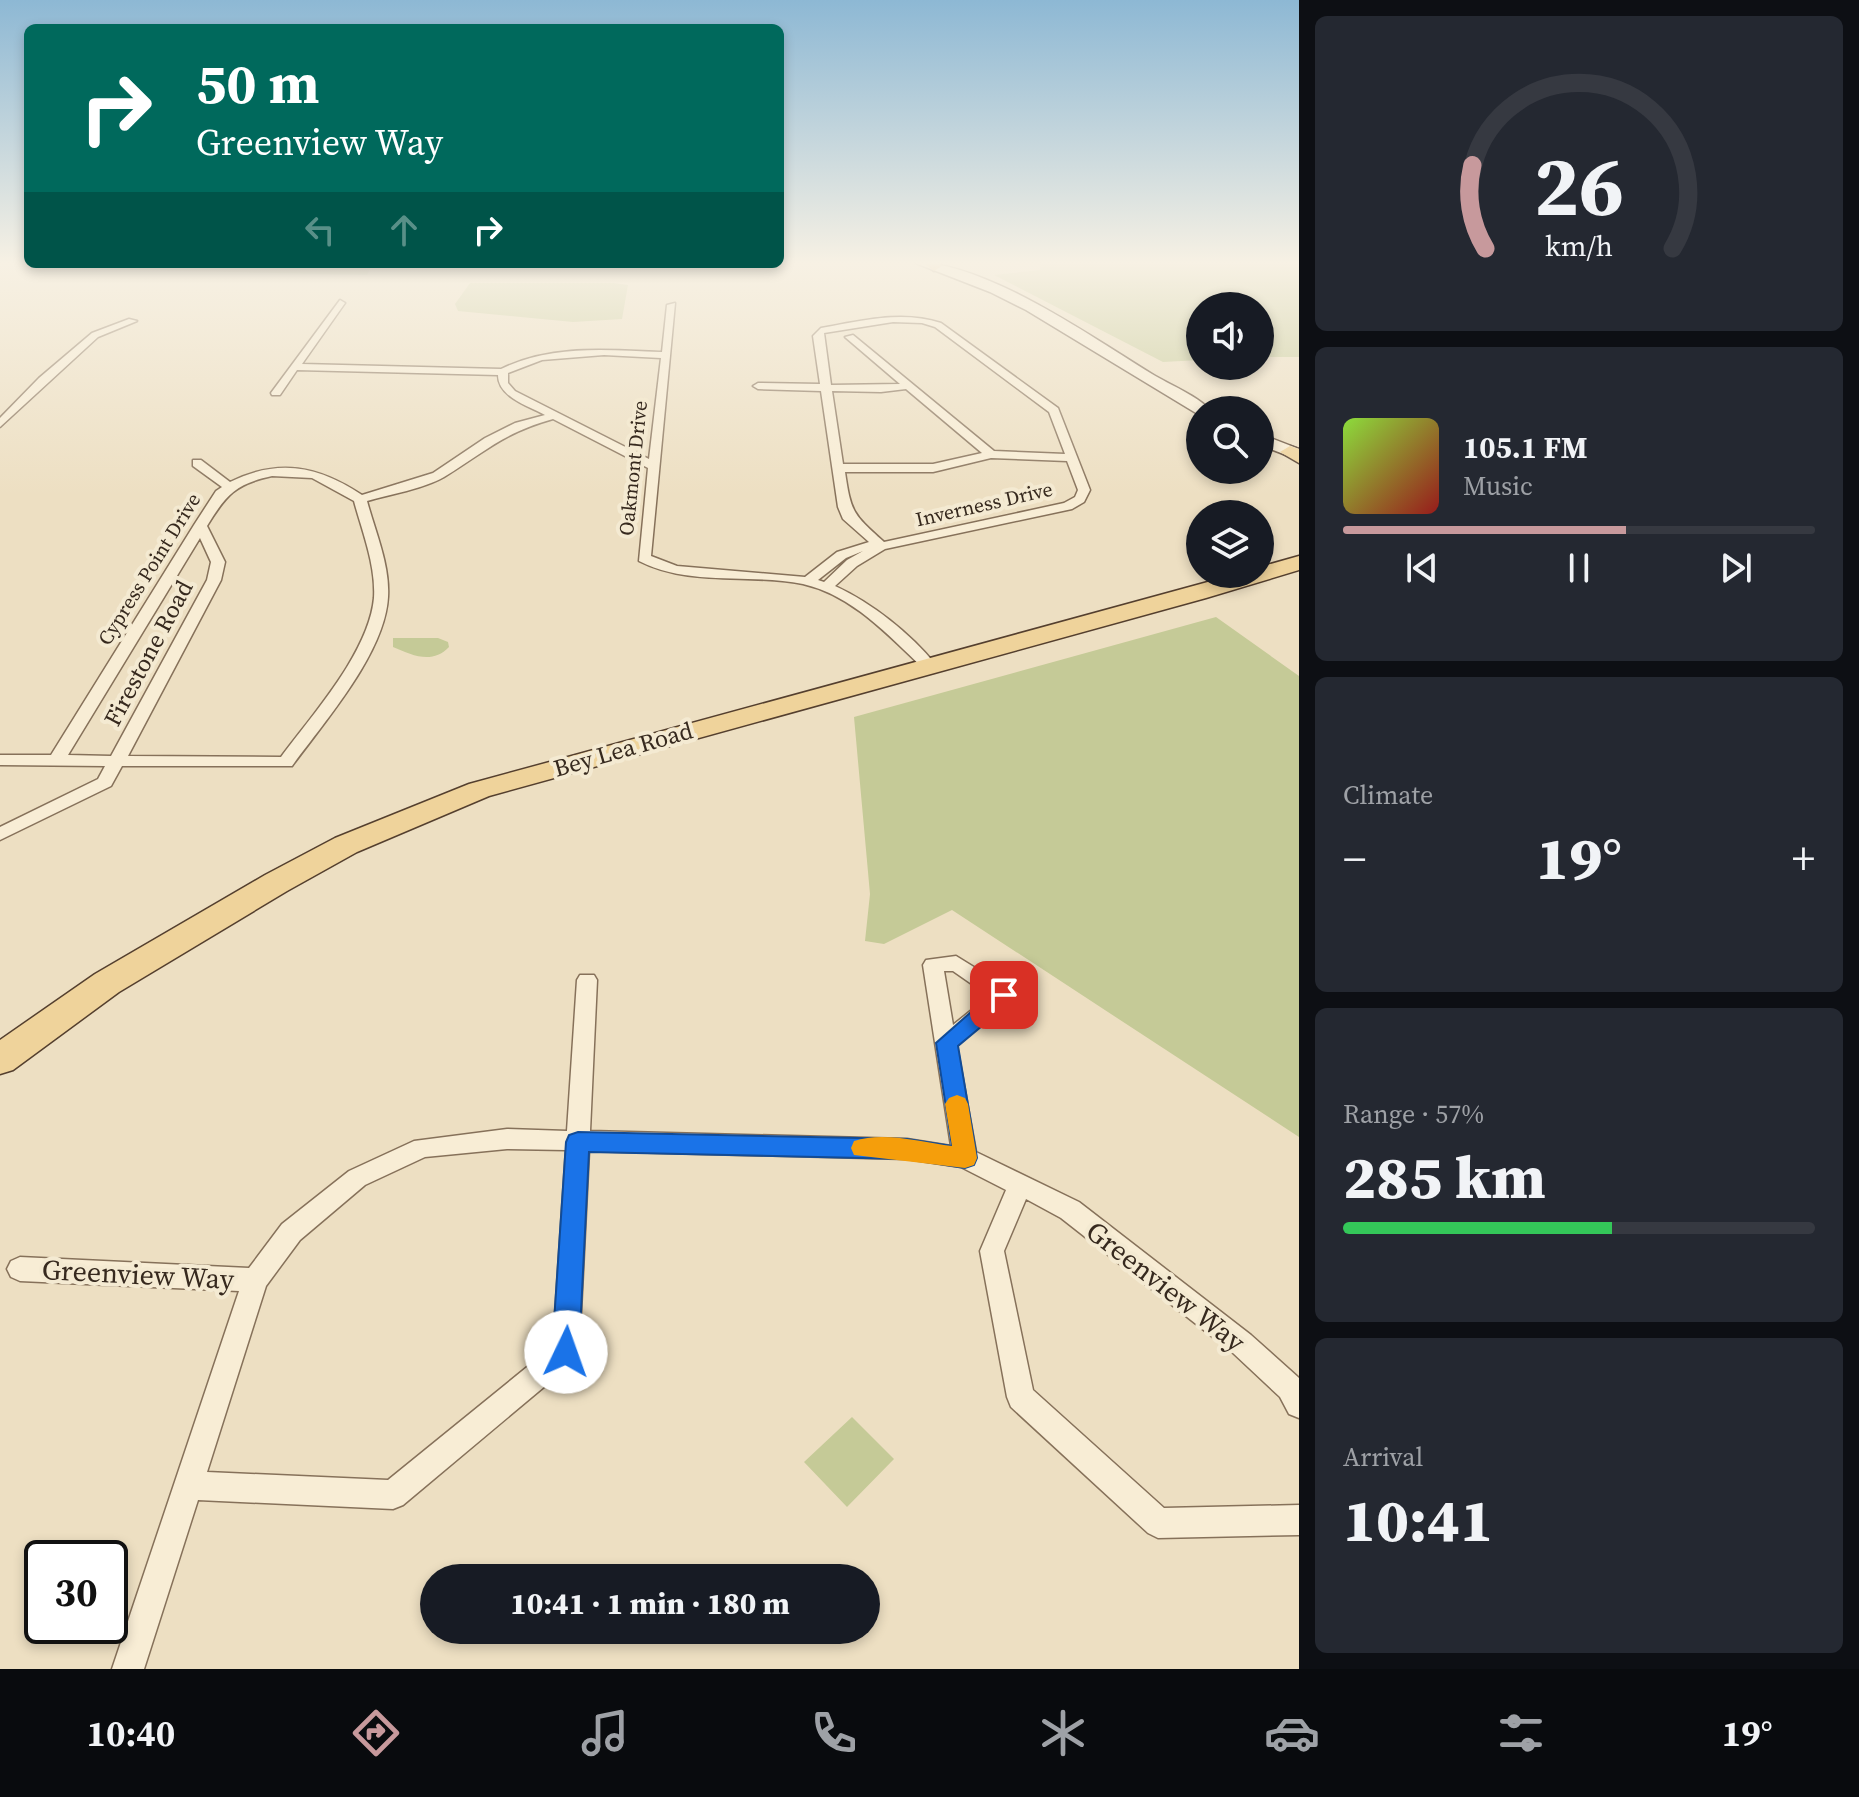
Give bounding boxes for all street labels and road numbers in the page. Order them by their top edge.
street label: Oakmont Drive [612,399,654,537]
street label: Inverness Drive [913,475,1055,533]
street label: Cypress Point Drive [91,487,207,651]
street label: Firestone Road [96,574,201,732]
street label: Bey Lea Road [549,713,697,785]
street label: Greenview Way [1079,1212,1254,1361]
street label: Greenview Way [41,1250,236,1298]

